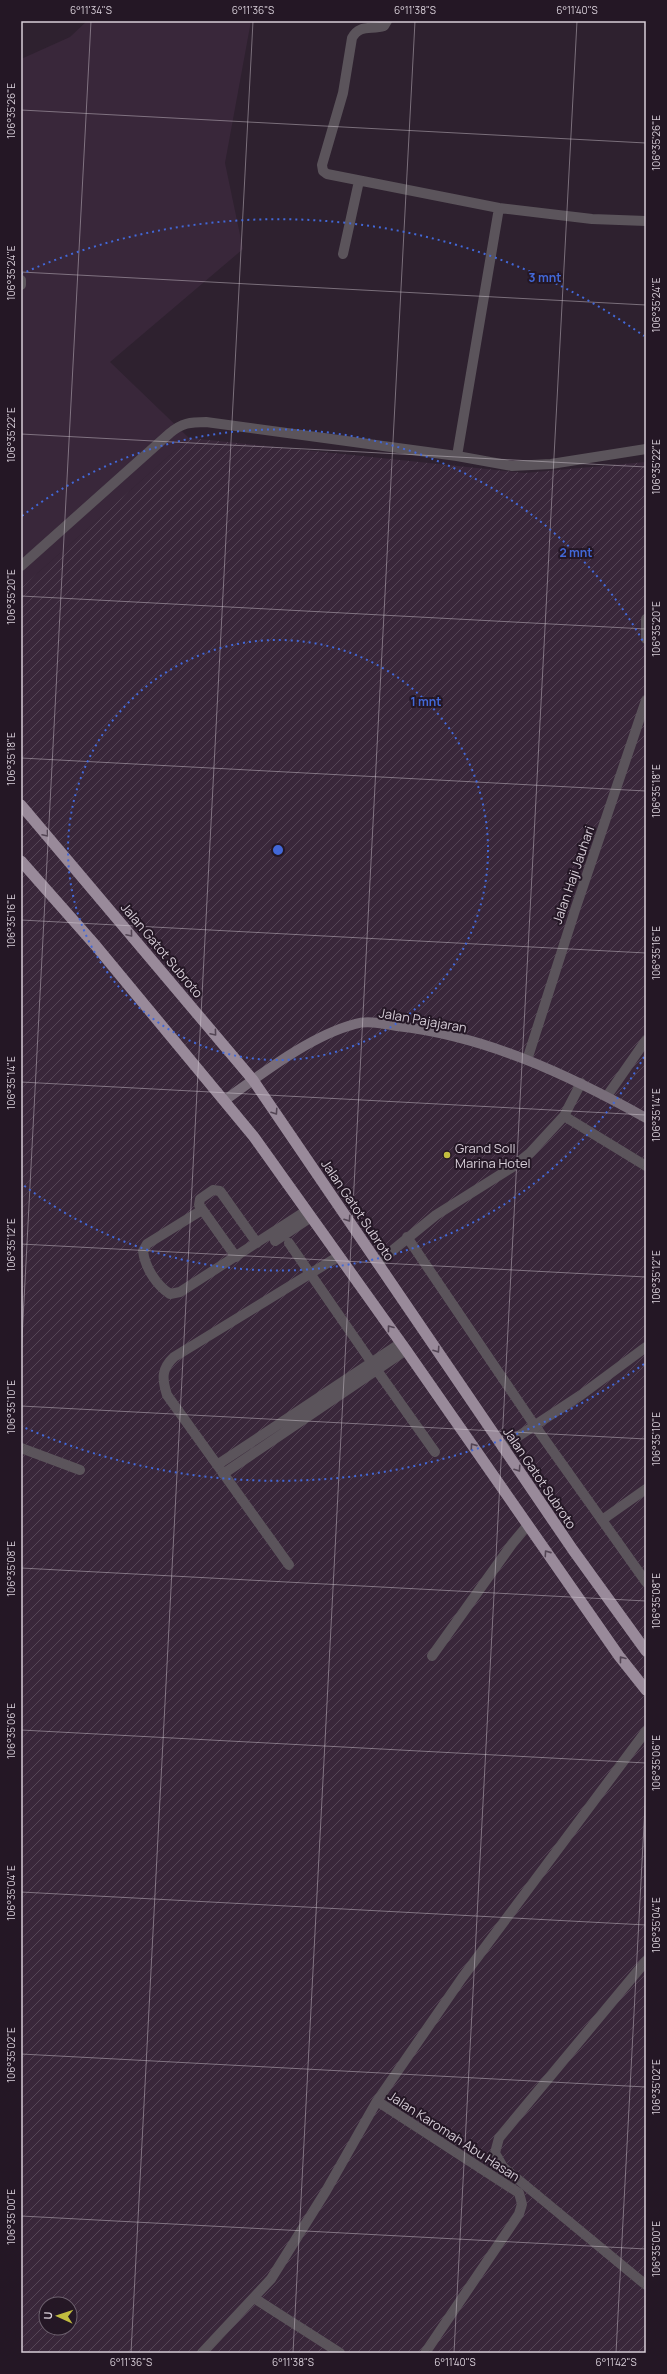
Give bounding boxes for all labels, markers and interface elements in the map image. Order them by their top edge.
text: 6°11'34"S [70,3,112,17]
text: 6°11'36"S [232,3,274,17]
text: 6°11'38"S [394,3,436,17]
text: 6°11'40"S [556,3,598,17]
text: 106°35'26"E [4,83,18,139]
text: 106°35'26"E [649,115,663,171]
text: 106°35'24"E [4,245,18,300]
text: 3 mnt [529,269,561,286]
text: 106°35'24"E [649,277,663,332]
text: 106°35'22"E [4,407,18,463]
text: 106°35'22"E [649,439,663,495]
text: 2 mnt [559,544,593,561]
text: 106°35'20"E [4,569,18,625]
text: 106°35'20"E [649,601,663,657]
text: 1 mnt [410,693,442,710]
text: 106°35'18"E [4,732,18,786]
text: 106°35'18"E [649,764,663,818]
street label: Jalan Haji Jauhari [548,824,598,926]
one-way arrow [42,830,49,837]
centre of rings [271,843,285,857]
text: 106°35'16"E [4,894,18,948]
street label: Jalan Gatot Subroto [117,899,207,1002]
text: 106°35'16"E [649,926,663,980]
one-way arrow [125,929,132,936]
street label: Jalan Pajajaran [378,1003,468,1037]
one-way arrow [209,1029,216,1036]
text: 106°35'14"E [4,1056,18,1110]
text: 106°35'14"E [649,1088,663,1142]
one-way arrow [270,1108,278,1115]
place label: Grand Soll Marina Hotel [455,1139,531,1172]
marker: Grand Soll Marina Hotel [442,1150,452,1160]
street label: Jalan Gatot Subroto [317,1156,399,1265]
one-way arrow [343,1215,350,1222]
text: 106°35'12"E [4,1218,18,1272]
text: 106°35'12"E [649,1250,663,1304]
one-way arrow [388,1326,395,1333]
one-way arrow [432,1346,439,1353]
text: 106°35'10"E [4,1380,18,1434]
text: 106°35'10"E [649,1412,663,1466]
street label: Jalan Gatot Subroto [499,1424,581,1533]
one-way arrow [470,1443,478,1450]
one-way arrow [513,1465,520,1472]
text: 106°35'08"E [4,1541,18,1597]
one-way arrow [544,1550,552,1557]
text: 106°35'08"E [649,1573,663,1629]
one-way arrow [619,1657,626,1664]
text: 106°35'06"E [4,1703,18,1759]
text: 106°35'06"E [649,1735,663,1791]
text: 106°35'04"E [4,1865,18,1921]
text: 106°35'04"E [649,1897,663,1953]
text: 106°35'02"E [4,2027,18,2083]
text: 106°35'02"E [649,2059,663,2115]
street label: Jalan Karomah Abu Hasan [385,2087,523,2185]
text: 106°35'00"E [4,2189,18,2245]
text: 106°35'00"E [649,2221,663,2277]
north arrow [38,2296,78,2336]
text: U [40,2311,55,2320]
text: 6°11'36"S [110,2355,152,2369]
text: 6°11'38"S [272,2355,314,2369]
text: 6°11'40"S [434,2355,476,2369]
text: 6°11'42"S [595,2355,637,2369]

